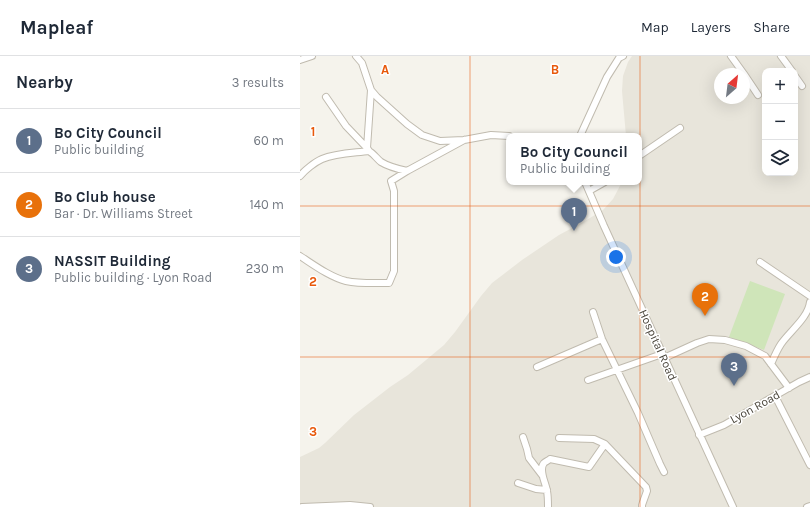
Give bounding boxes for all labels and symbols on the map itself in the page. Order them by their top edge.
text: A [381,62,389,77]
text: B [551,62,559,77]
north arrow [714,68,750,104]
text: 1 [311,124,315,139]
pin: 1 [561,198,587,231]
your location [606,247,626,267]
text: 2 [309,274,317,289]
pin: 2 [692,283,718,316]
street label: Hospital Road [636,307,680,383]
pin: 3 [721,353,747,386]
street label: Lyon Road [727,388,783,426]
text: 3 [309,424,317,439]

